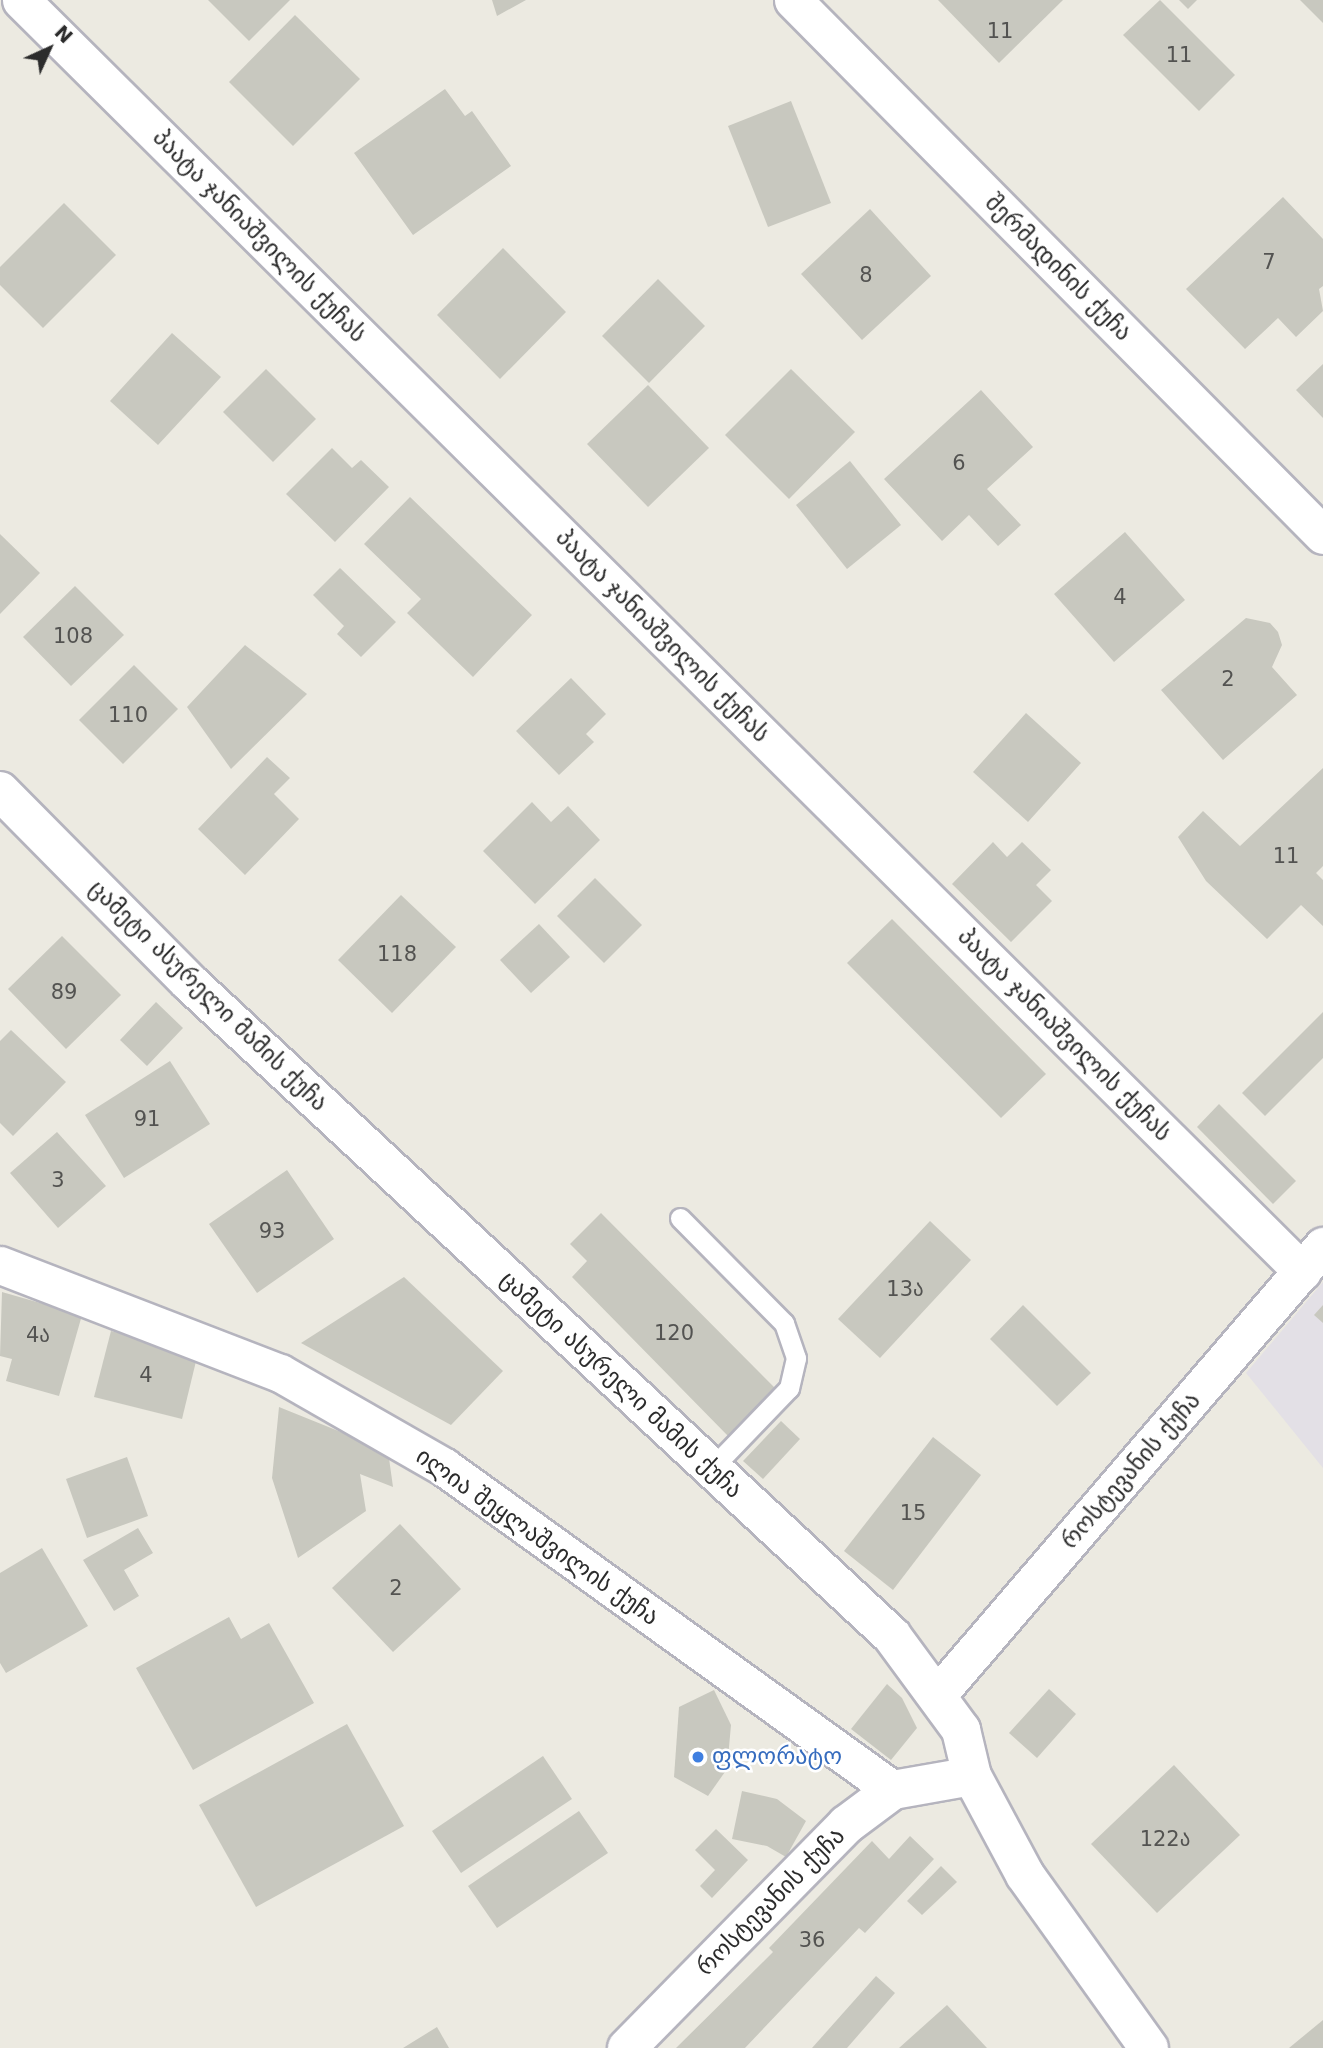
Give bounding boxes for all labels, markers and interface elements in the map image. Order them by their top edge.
north arrow [14,14,84,84]
house number: 11 [987,18,1013,44]
text: N [50,21,77,48]
house number: 11 [1166,42,1192,68]
street label: პაატა ჯანიაშვილის ქუჩას [146,123,372,349]
street label: შერმადინის ქუჩა [979,189,1137,347]
house number: 7 [1262,249,1276,275]
house number: 8 [859,262,873,288]
house number: 6 [952,450,966,476]
street label: პაატა ჯანიაშვილის ქუჩას [549,523,775,749]
house number: 4 [1113,584,1127,610]
house number: 108 [53,623,93,649]
house number: 2 [1221,666,1235,692]
house number: 110 [108,702,148,728]
house number: 11 [1273,843,1299,869]
street label: ცამეტი ასურელი მამის ქუჩა [83,875,333,1117]
street label: პაატა ჯანიაშვილის ქუჩას [951,922,1177,1148]
house number: 118 [377,941,417,967]
house number: 89 [51,979,77,1005]
house number: 91 [134,1106,160,1132]
house number: 3 [51,1167,65,1193]
house number: 93 [259,1218,285,1244]
street label: ცამეტი ასურელი მამის ქუჩა [494,1265,748,1505]
house number: 13ა [886,1276,924,1302]
house number: 120 [654,1320,694,1346]
house number: 4ა [26,1322,50,1348]
house number: 4 [139,1362,153,1388]
street label: როსტევანის ქუჩა [1055,1387,1207,1555]
street label: ილია შეყლაშვილის ქუჩა [410,1442,664,1632]
house number: 15 [900,1500,926,1526]
house number: 2 [389,1575,403,1601]
place label: ფლორატო [712,1743,842,1771]
marker: ფლორატო [690,1749,706,1765]
street label: როსტევანის ქუჩა [691,1822,851,1982]
house number: 122ა [1140,1826,1190,1852]
house number: 36 [799,1927,825,1953]

